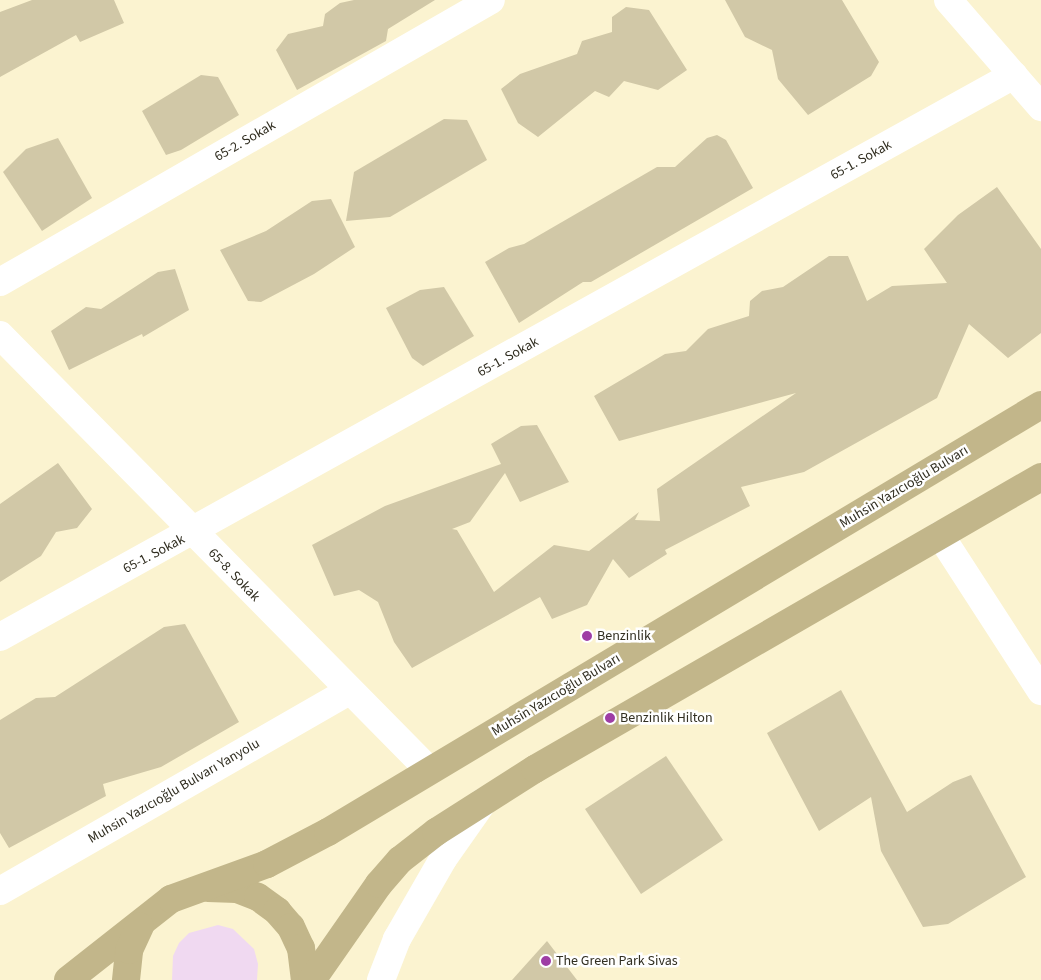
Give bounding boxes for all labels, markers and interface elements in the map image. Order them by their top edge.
street label: 65-2. Sokak [212,117,278,165]
street label: 65-1. Sokak [827,136,895,184]
street label: 65-1. Sokak [474,333,542,381]
street label: Muhsin Yazıcıoğlu Bulvarı [837,442,971,532]
street label: 65-1. Sokak [120,531,188,577]
street label: 65-8. Sokak [205,545,263,605]
place label: Benzinlik [597,628,651,644]
marker: Benzinlik [581,630,593,642]
street label: Muhsin Yazıcıoğlu Bulvarı [489,650,623,740]
place label: Benzinlik Hilton [620,710,713,726]
marker: Benzinlik Hilton [604,712,616,724]
street label: Muhsin Yazıcıoğlu Bulvarı Yanyolu [85,735,263,847]
place label: The Green Park Sivas [556,953,678,969]
marker: The Green Park Sivas [540,955,552,967]

